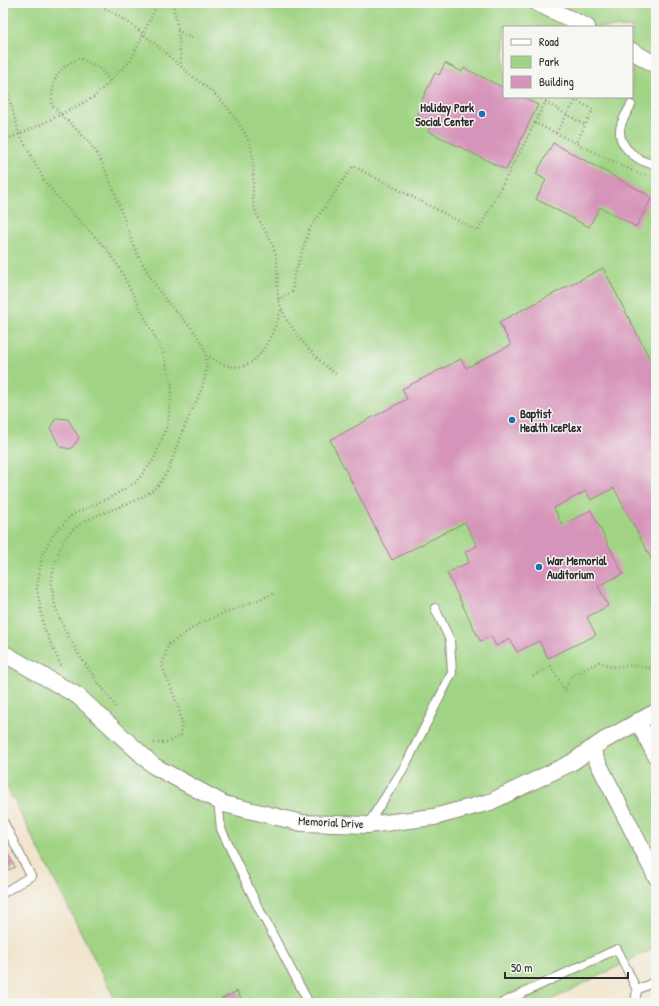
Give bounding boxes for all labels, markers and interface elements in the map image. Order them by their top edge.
legend [503,26,633,98]
text: Road [539,33,559,50]
text: Park [539,53,559,70]
text: Building [539,73,574,90]
place label: Holiday Park Social Center [415,99,474,130]
marker: Holiday Park Social Center [477,109,487,119]
place label: Baptist Health IcePlex [520,405,582,436]
marker: Baptist Health IcePlex [507,415,517,425]
place label: War Memorial Auditorium [547,552,607,583]
marker: War Memorial Auditorium [534,562,544,572]
street label: Memorial Drive [298,812,364,832]
scale bar [505,954,628,980]
text: 50 m [511,959,532,976]

